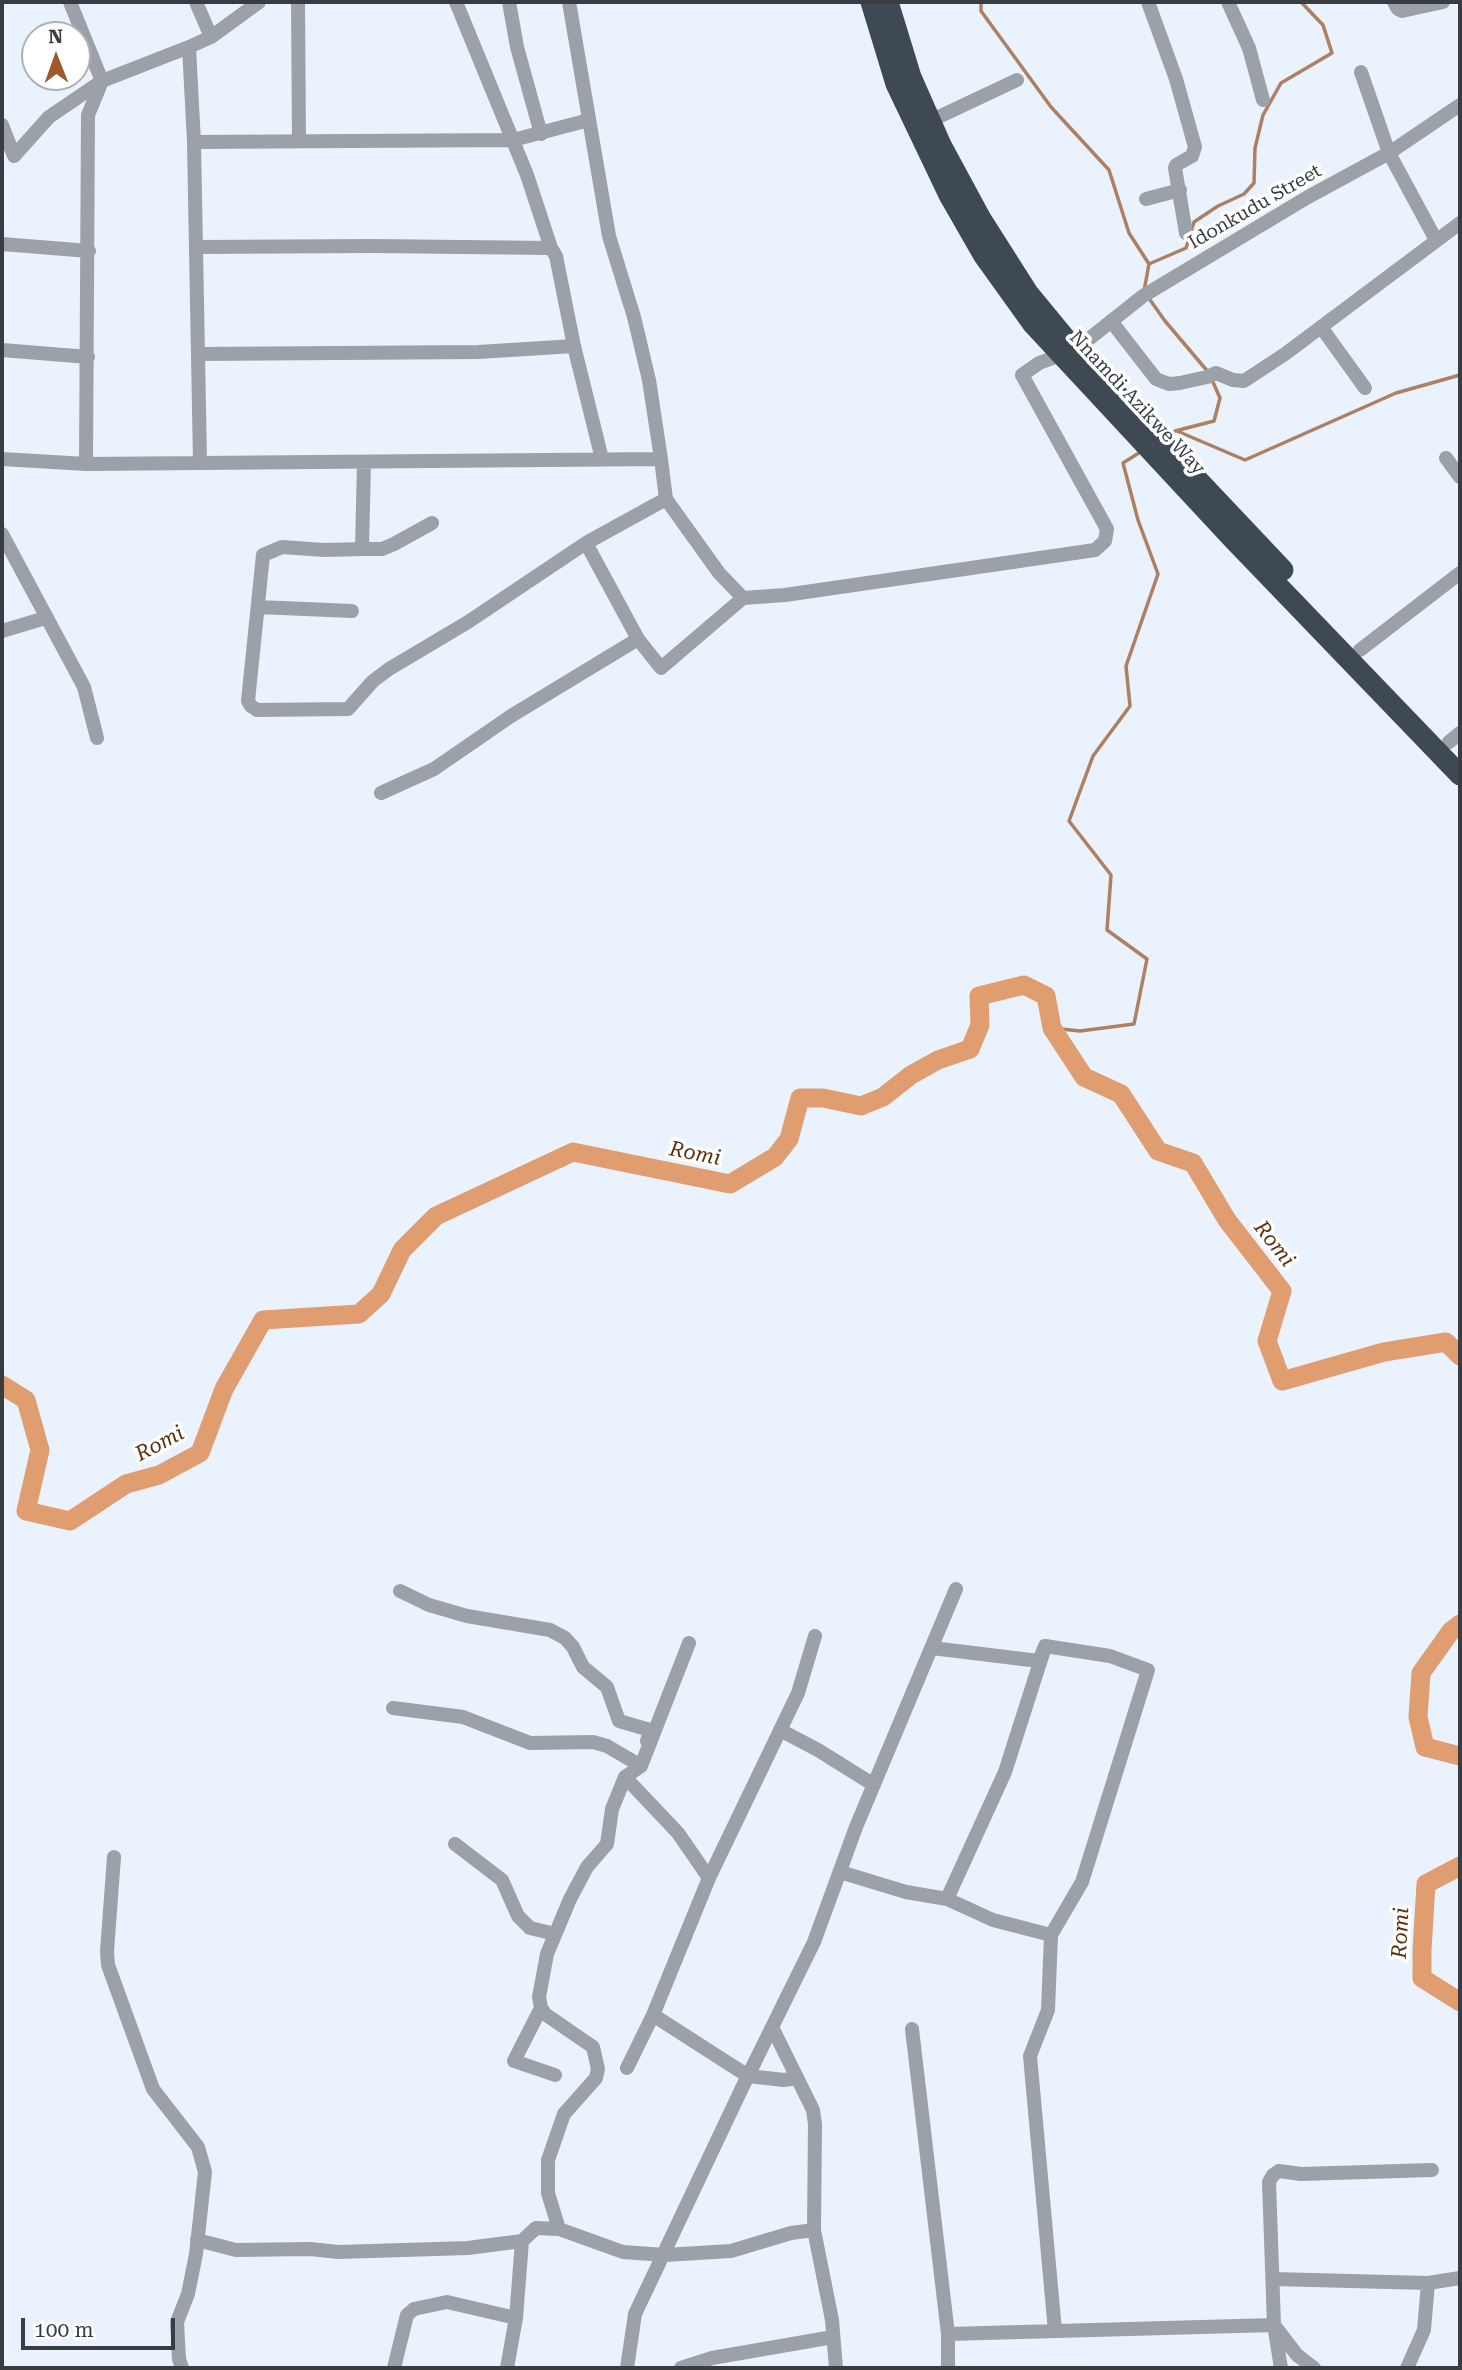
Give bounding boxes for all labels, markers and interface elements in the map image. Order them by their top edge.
north arrow [21,21,91,91]
text: N [48,25,63,48]
street label: Idonkudu Street [1184,160,1326,254]
street label: Nnamdi Azikwe Way [1064,326,1210,480]
water label: Romi [667,1137,723,1171]
water label: Romi [1248,1216,1300,1272]
water label: Romi [131,1421,189,1467]
water label: Romi [1387,1907,1415,1959]
scale bar [24,2304,178,2348]
text: 100 m [34,2318,94,2342]

